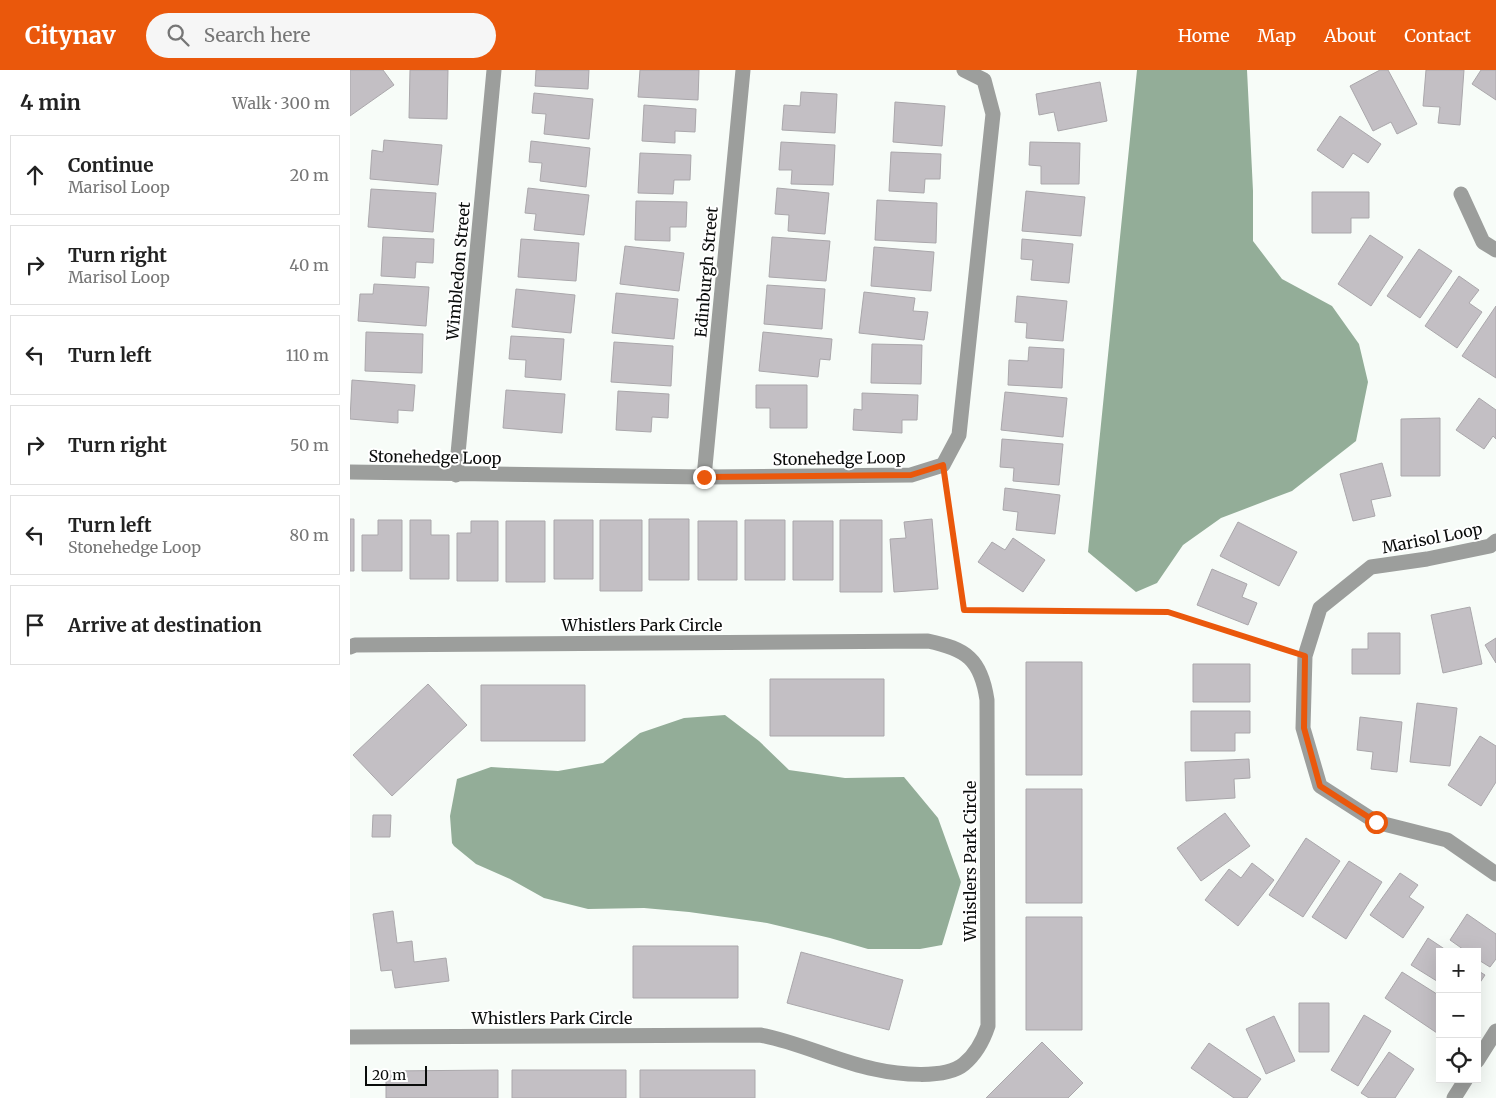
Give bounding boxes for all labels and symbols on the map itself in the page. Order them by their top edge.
street label: Wimbledon Street [442,200,474,342]
street label: Edinburgh Street [690,205,722,338]
street label: Stonehedge Loop [368,446,502,468]
street label: Stonehedge Loop [772,447,906,469]
route end [693,466,716,489]
street label: Marisol Loop [1380,518,1484,558]
street label: Whistlers Park Circle [561,615,722,635]
street label: Whistlers Park Circle [960,781,980,942]
route start [1365,811,1388,834]
street label: Whistlers Park Circle [471,1008,632,1028]
scale bar [365,1063,428,1086]

